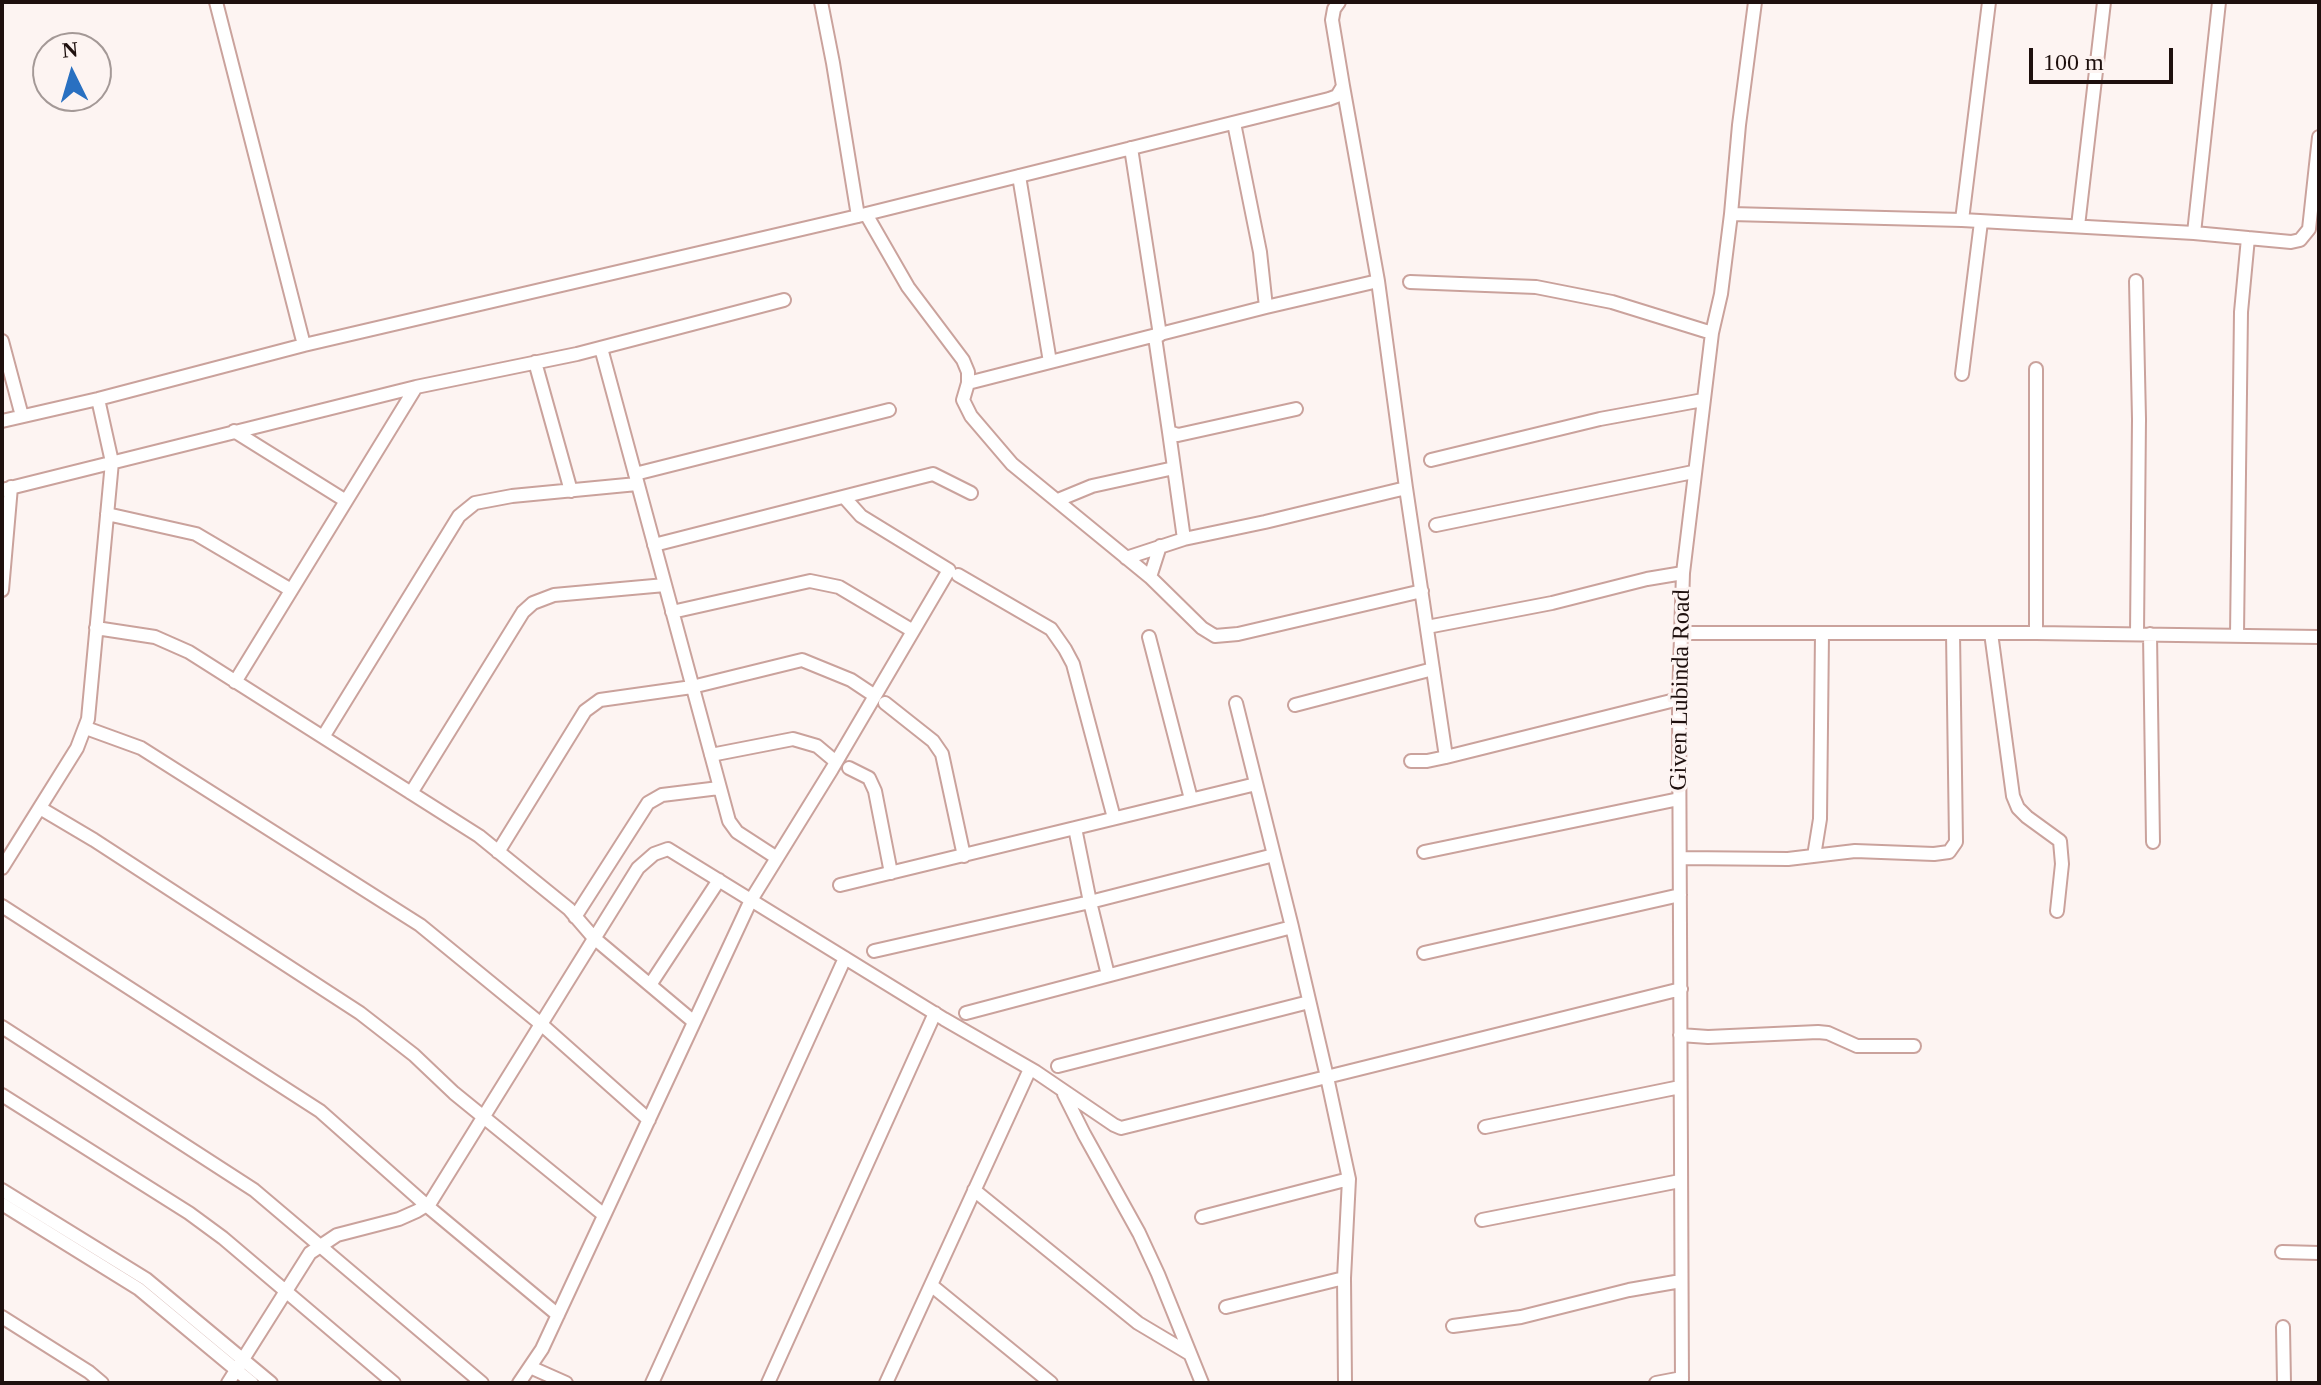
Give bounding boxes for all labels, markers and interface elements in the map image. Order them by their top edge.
north arrow [32,32,112,112]
scale bar [2033,32,2177,82]
text: N [61,36,79,63]
text: 100 m [2043,49,2104,75]
street label: Given Lubinda Road [1665,589,1697,791]

